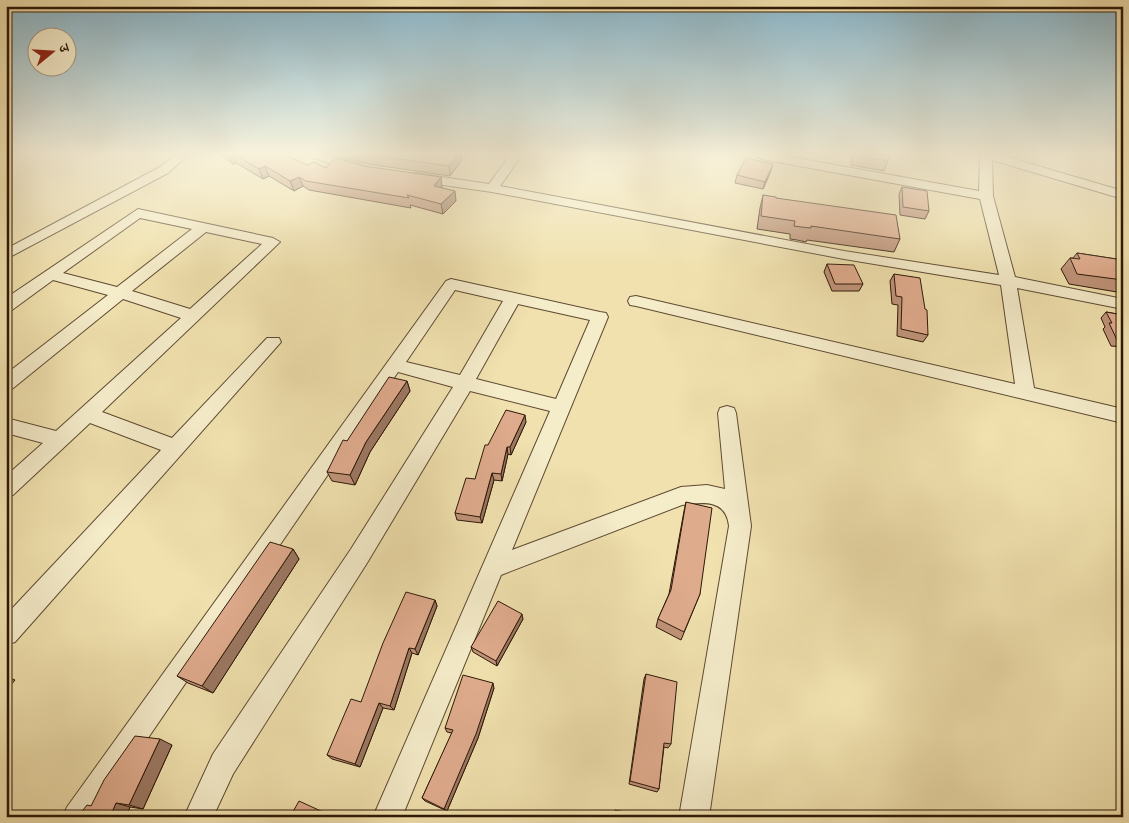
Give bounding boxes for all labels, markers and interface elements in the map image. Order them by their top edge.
north arrow [28,28,78,78]
text: उ [53,41,74,55]

